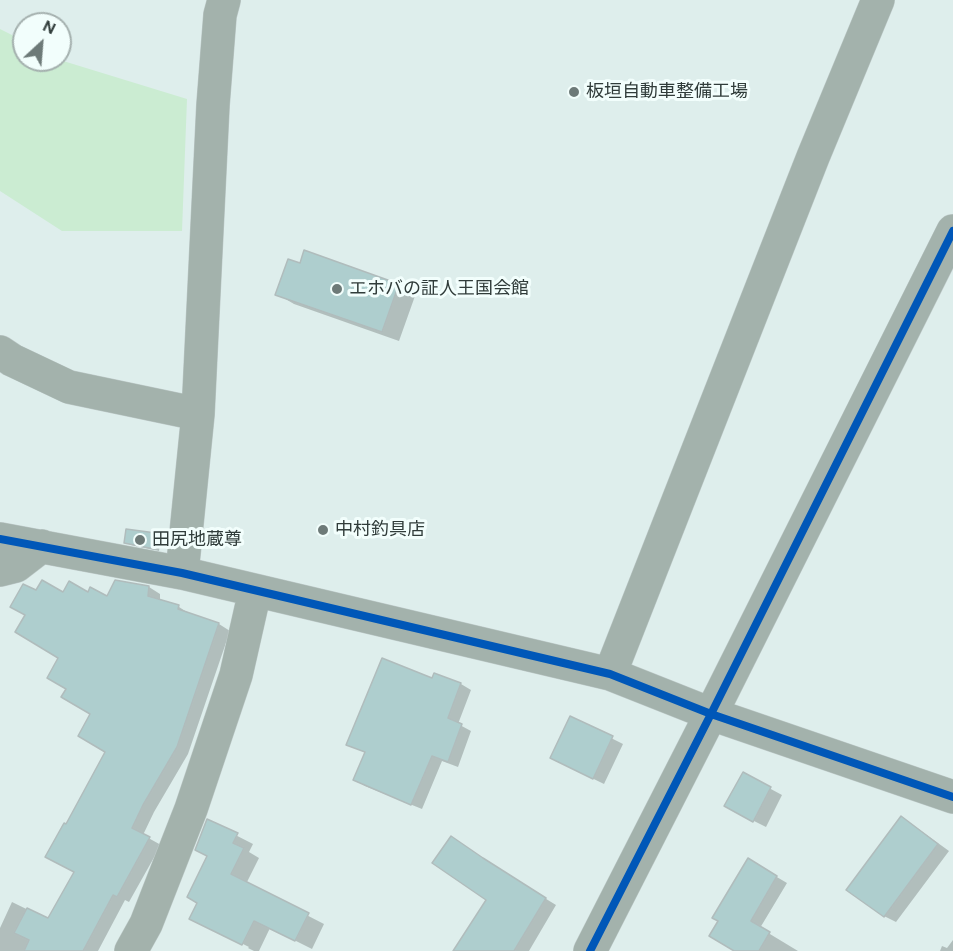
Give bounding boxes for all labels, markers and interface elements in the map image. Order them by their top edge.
north arrow [12,12,72,72]
text: N [39,15,59,39]
place label: 板垣自動車整備工場 [586,81,748,103]
marker: 板垣自動車整備工場 [567,85,581,99]
place label: エホバの証人王国会館 [349,278,529,300]
marker: エホバの証人王国会館 [330,282,344,296]
place label: 中村釣具店 [335,519,425,541]
marker: 中村釣具店 [316,523,330,537]
place label: 田尻地蔵尊 [152,529,242,551]
marker: 田尻地蔵尊 [133,533,147,547]

